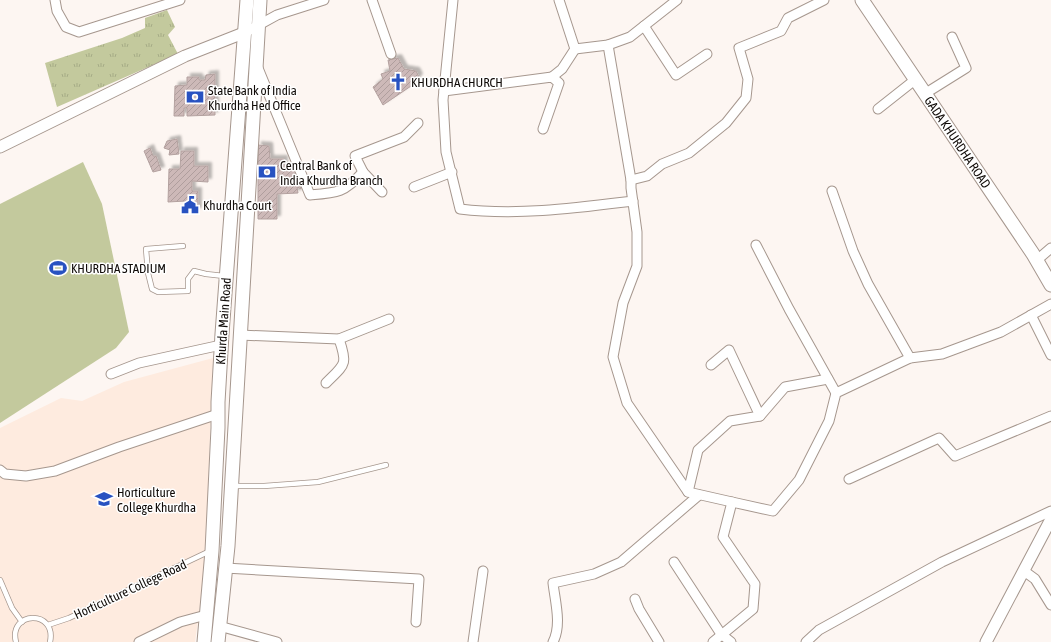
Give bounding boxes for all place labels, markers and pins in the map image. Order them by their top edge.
church icon: KHURDHA CHURCH [388,72,408,92]
place label: KHURDHA CHURCH [411,75,503,90]
place label: State Bank of India Khurdha Hed Office [208,83,301,113]
bank icon: State Bank of India Khurdha Hed Office [185,87,205,107]
place label: Central Bank of India Khurdha Branch [280,158,383,188]
bank icon: Central Bank of India Khurdha Branch [257,162,277,182]
public building icon: Khurdha Court [180,195,200,215]
place label: Khurdha Court [203,198,272,213]
sports icon: KHURDHA STADIUM [48,258,68,278]
place label: KHURDHA STADIUM [71,261,166,276]
place label: Horticulture College Khurdha [117,485,196,515]
school or university icon: Horticulture College Khurdha [94,489,114,509]

